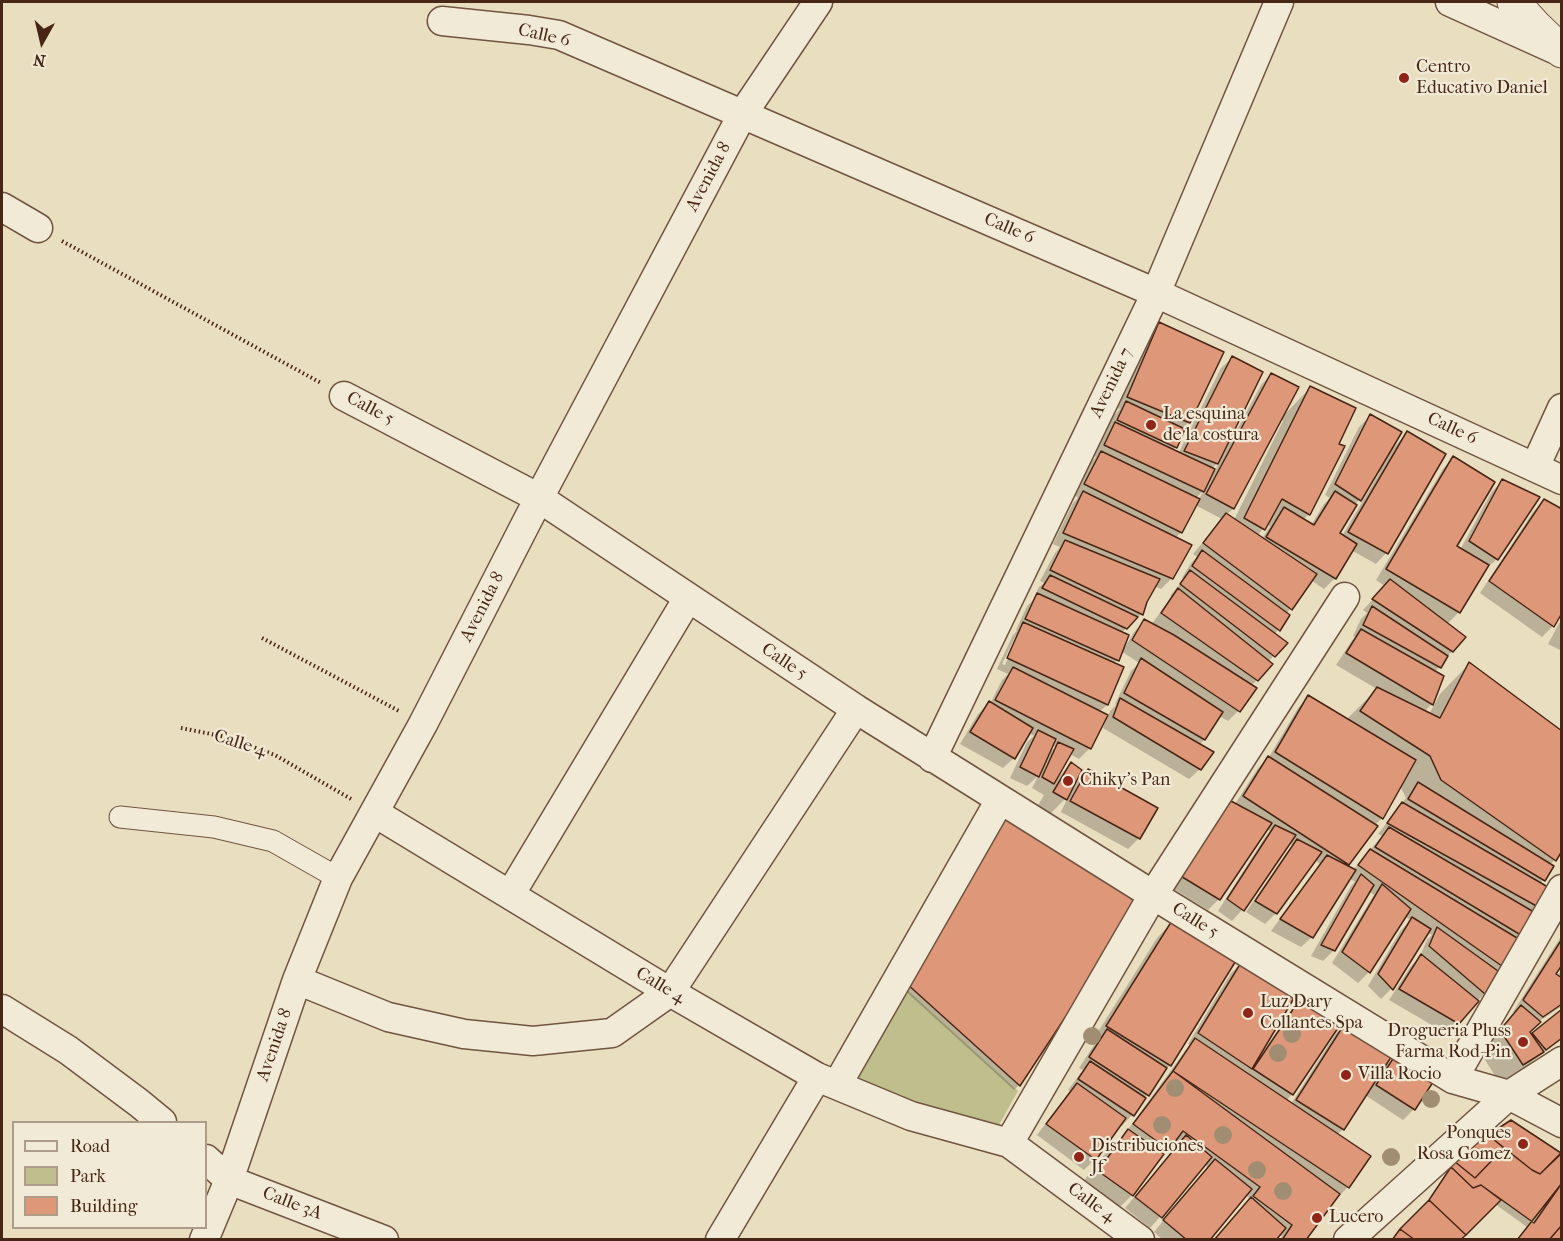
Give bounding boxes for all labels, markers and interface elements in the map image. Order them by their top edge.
north arrow [12,12,72,72]
street label: Calle 6 [516,20,572,52]
text: N [32,50,47,71]
place label: Centro Educativo Daniel [1416,57,1548,100]
marker: Centro Educativo Daniel [1397,71,1411,85]
street label: Avenida 8 [682,139,736,215]
street label: Calle 6 [980,209,1038,249]
street label: Avenida 7 [1086,344,1138,422]
street label: Calle 5 [342,388,398,430]
place label: La esquina de la costura [1163,404,1259,446]
street label: Calle 6 [1424,408,1480,450]
marker: La esquina de la costura [1144,418,1158,432]
street label: Avenida 8 [456,568,510,646]
street label: Calle 5 [757,639,811,685]
street label: Calle 4 [211,725,269,763]
place label: Chiky's Pan [1080,770,1170,792]
marker: Chiky's Pan [1061,774,1075,788]
street label: Calle 5 [1168,898,1222,944]
street label: Calle 4 [631,963,689,1009]
place label: Luz Dary Collantes Spa [1260,992,1363,1034]
street label: Avenida 8 [252,1006,298,1084]
marker: Luz Dary Collantes Spa [1241,1006,1255,1020]
place label: Drogueria Pluss Farma Rod-Pin [1387,1021,1511,1064]
marker: Drogueria Pluss Farma Rod-Pin [1516,1035,1530,1049]
place label: Villa Rocio [1358,1064,1441,1086]
marker: Villa Rocio [1339,1068,1353,1082]
legend [12,1121,207,1229]
place label: Ponques Rosa Gomez [1417,1123,1511,1166]
text: Road [70,1136,110,1157]
place label: Distribuciones Jf [1091,1136,1203,1178]
marker: Ponques Rosa Gomez [1516,1137,1530,1151]
marker: Distribuciones Jf [1072,1150,1086,1164]
text: Park [70,1166,106,1187]
street label: Calle 4 [1063,1178,1119,1228]
street label: Calle 3A [259,1183,325,1225]
text: Building [70,1196,137,1217]
place label: Lucero [1329,1207,1383,1229]
marker: Lucero [1310,1211,1324,1225]

